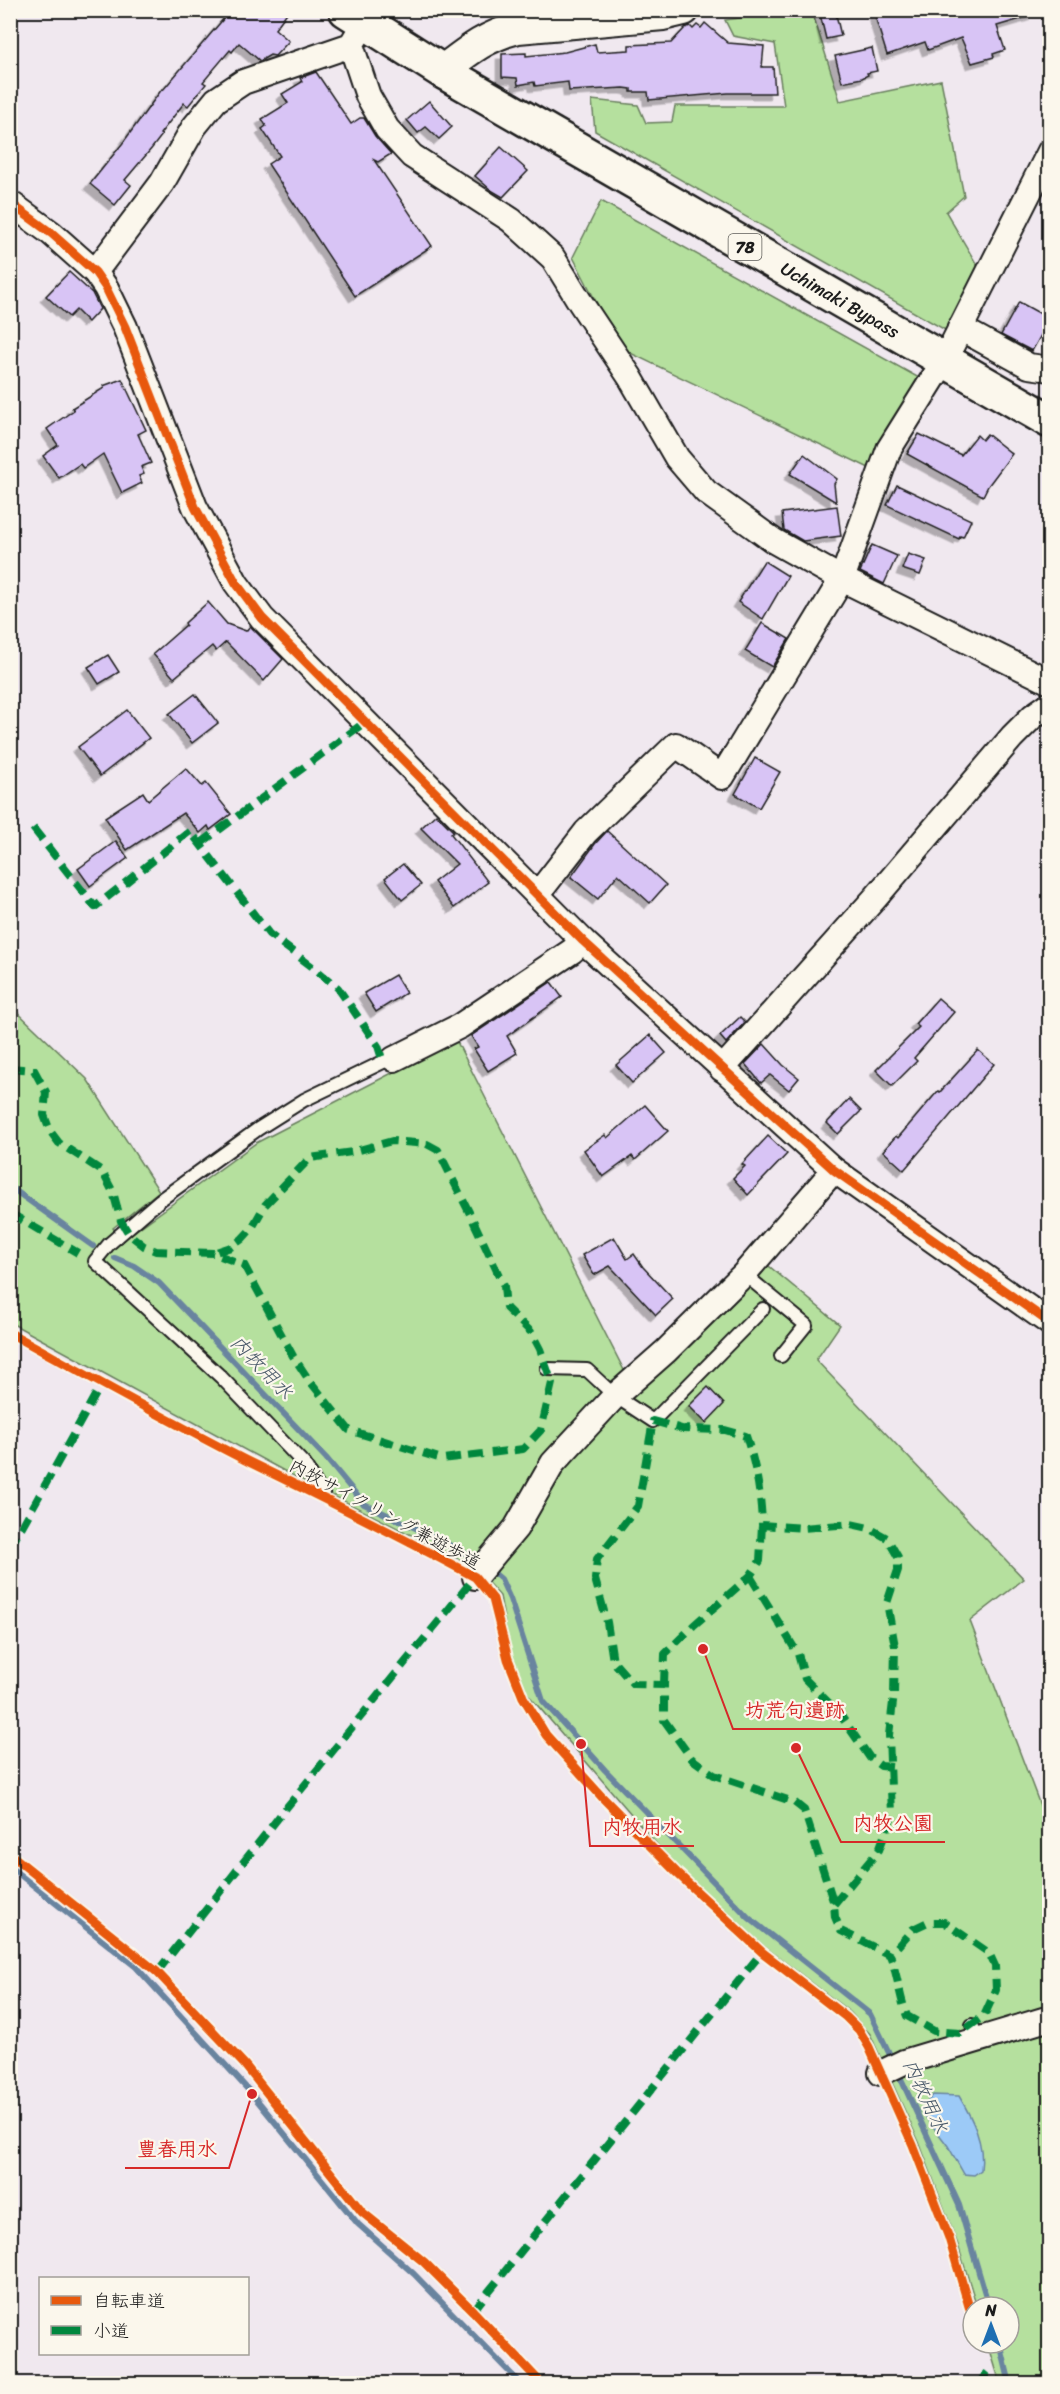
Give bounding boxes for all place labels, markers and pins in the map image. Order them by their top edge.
callout: 坊荒句遺跡 [733,1691,857,1729]
callout: 内牧公園 [841,1804,945,1842]
callout: 内牧用水 [590,1808,694,1846]
callout: 豊春用水 [125,2130,229,2168]

